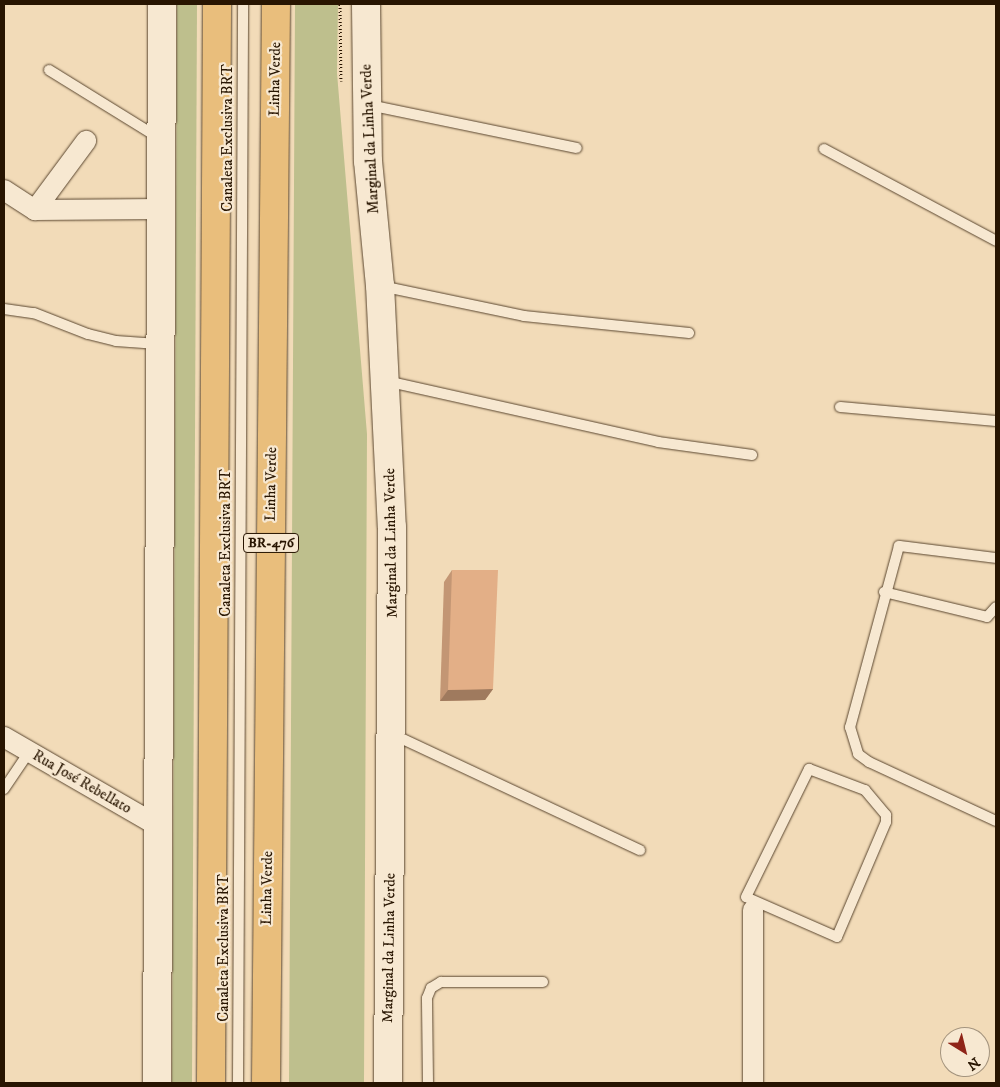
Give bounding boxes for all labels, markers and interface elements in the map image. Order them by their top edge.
street label: Linha Verde [265,42,285,116]
street label: Canaleta Exclusiva BRT [219,64,237,212]
street label: Marginal da Linha Verde [357,64,383,214]
street label: Linha Verde [261,447,281,521]
street label: Marginal da Linha Verde [381,468,401,618]
street label: Canaleta Exclusiva BRT [217,469,235,617]
road number: BR-476 [242,532,300,554]
street label: Rua José Rebellato [29,746,135,818]
street label: Linha Verde [257,851,277,925]
street label: Marginal da Linha Verde [379,873,399,1023]
street label: Canaleta Exclusiva BRT [215,874,233,1022]
north arrow [940,1027,990,1077]
text: N [963,1053,983,1074]

